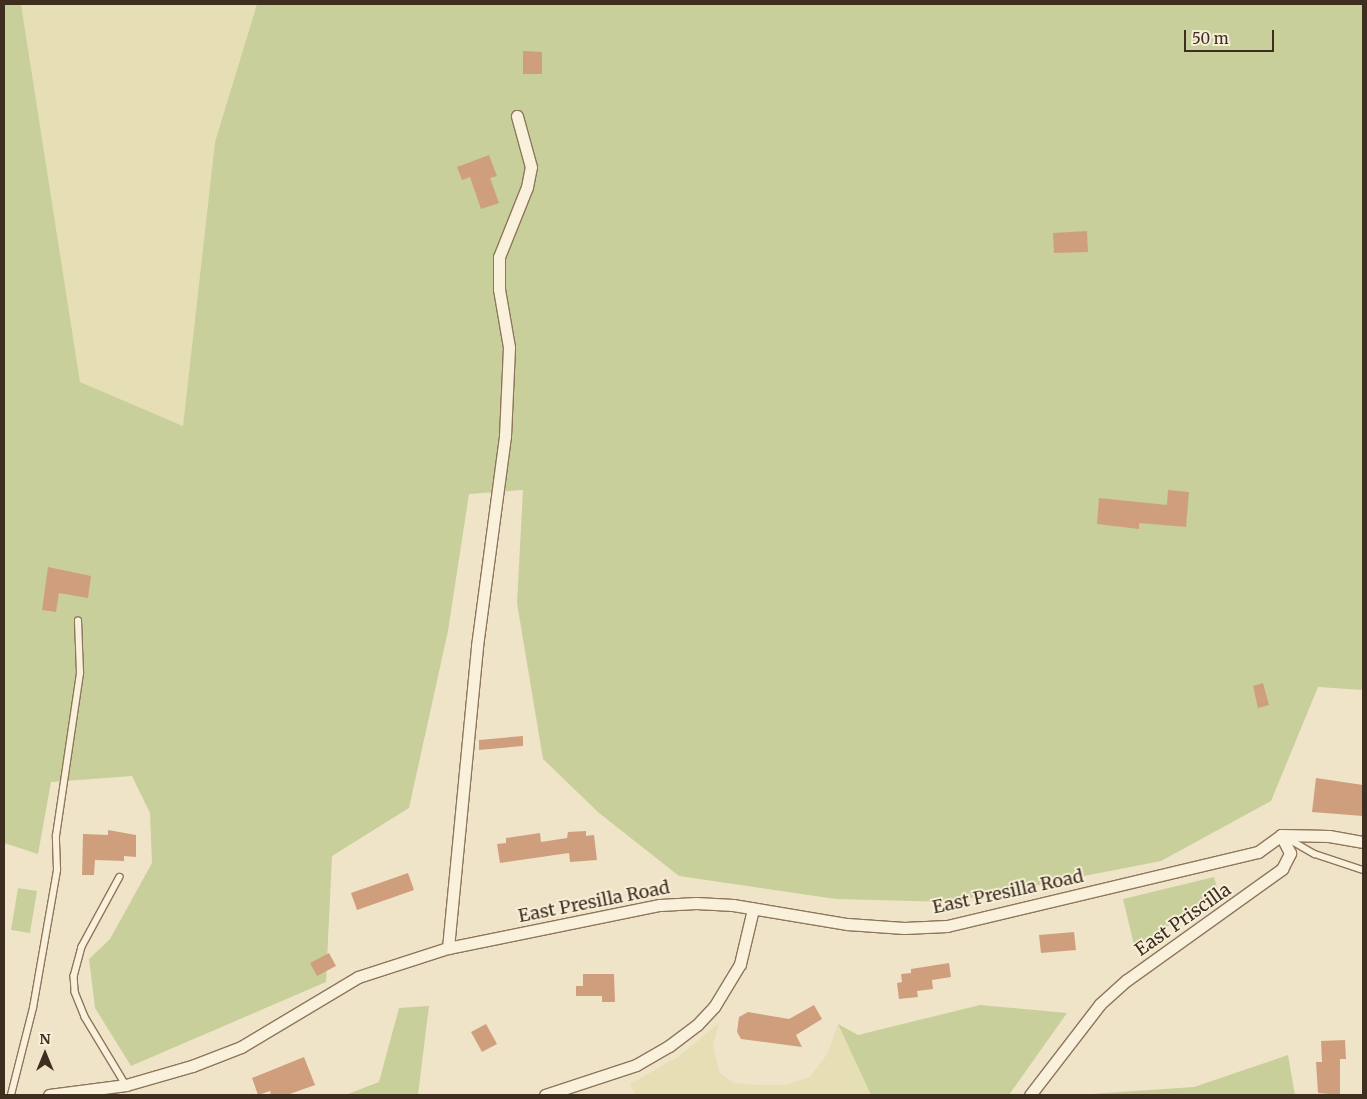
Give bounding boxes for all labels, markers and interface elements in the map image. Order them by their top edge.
scale bar [1187,20,1277,52]
text: 50 m [1192,29,1229,48]
street label: East Presilla Road [931,865,1085,919]
street label: East Presilla Road [516,877,672,927]
street label: East Priscilla [1131,879,1235,961]
north arrow [20,1029,70,1079]
text: N [39,1030,51,1048]

